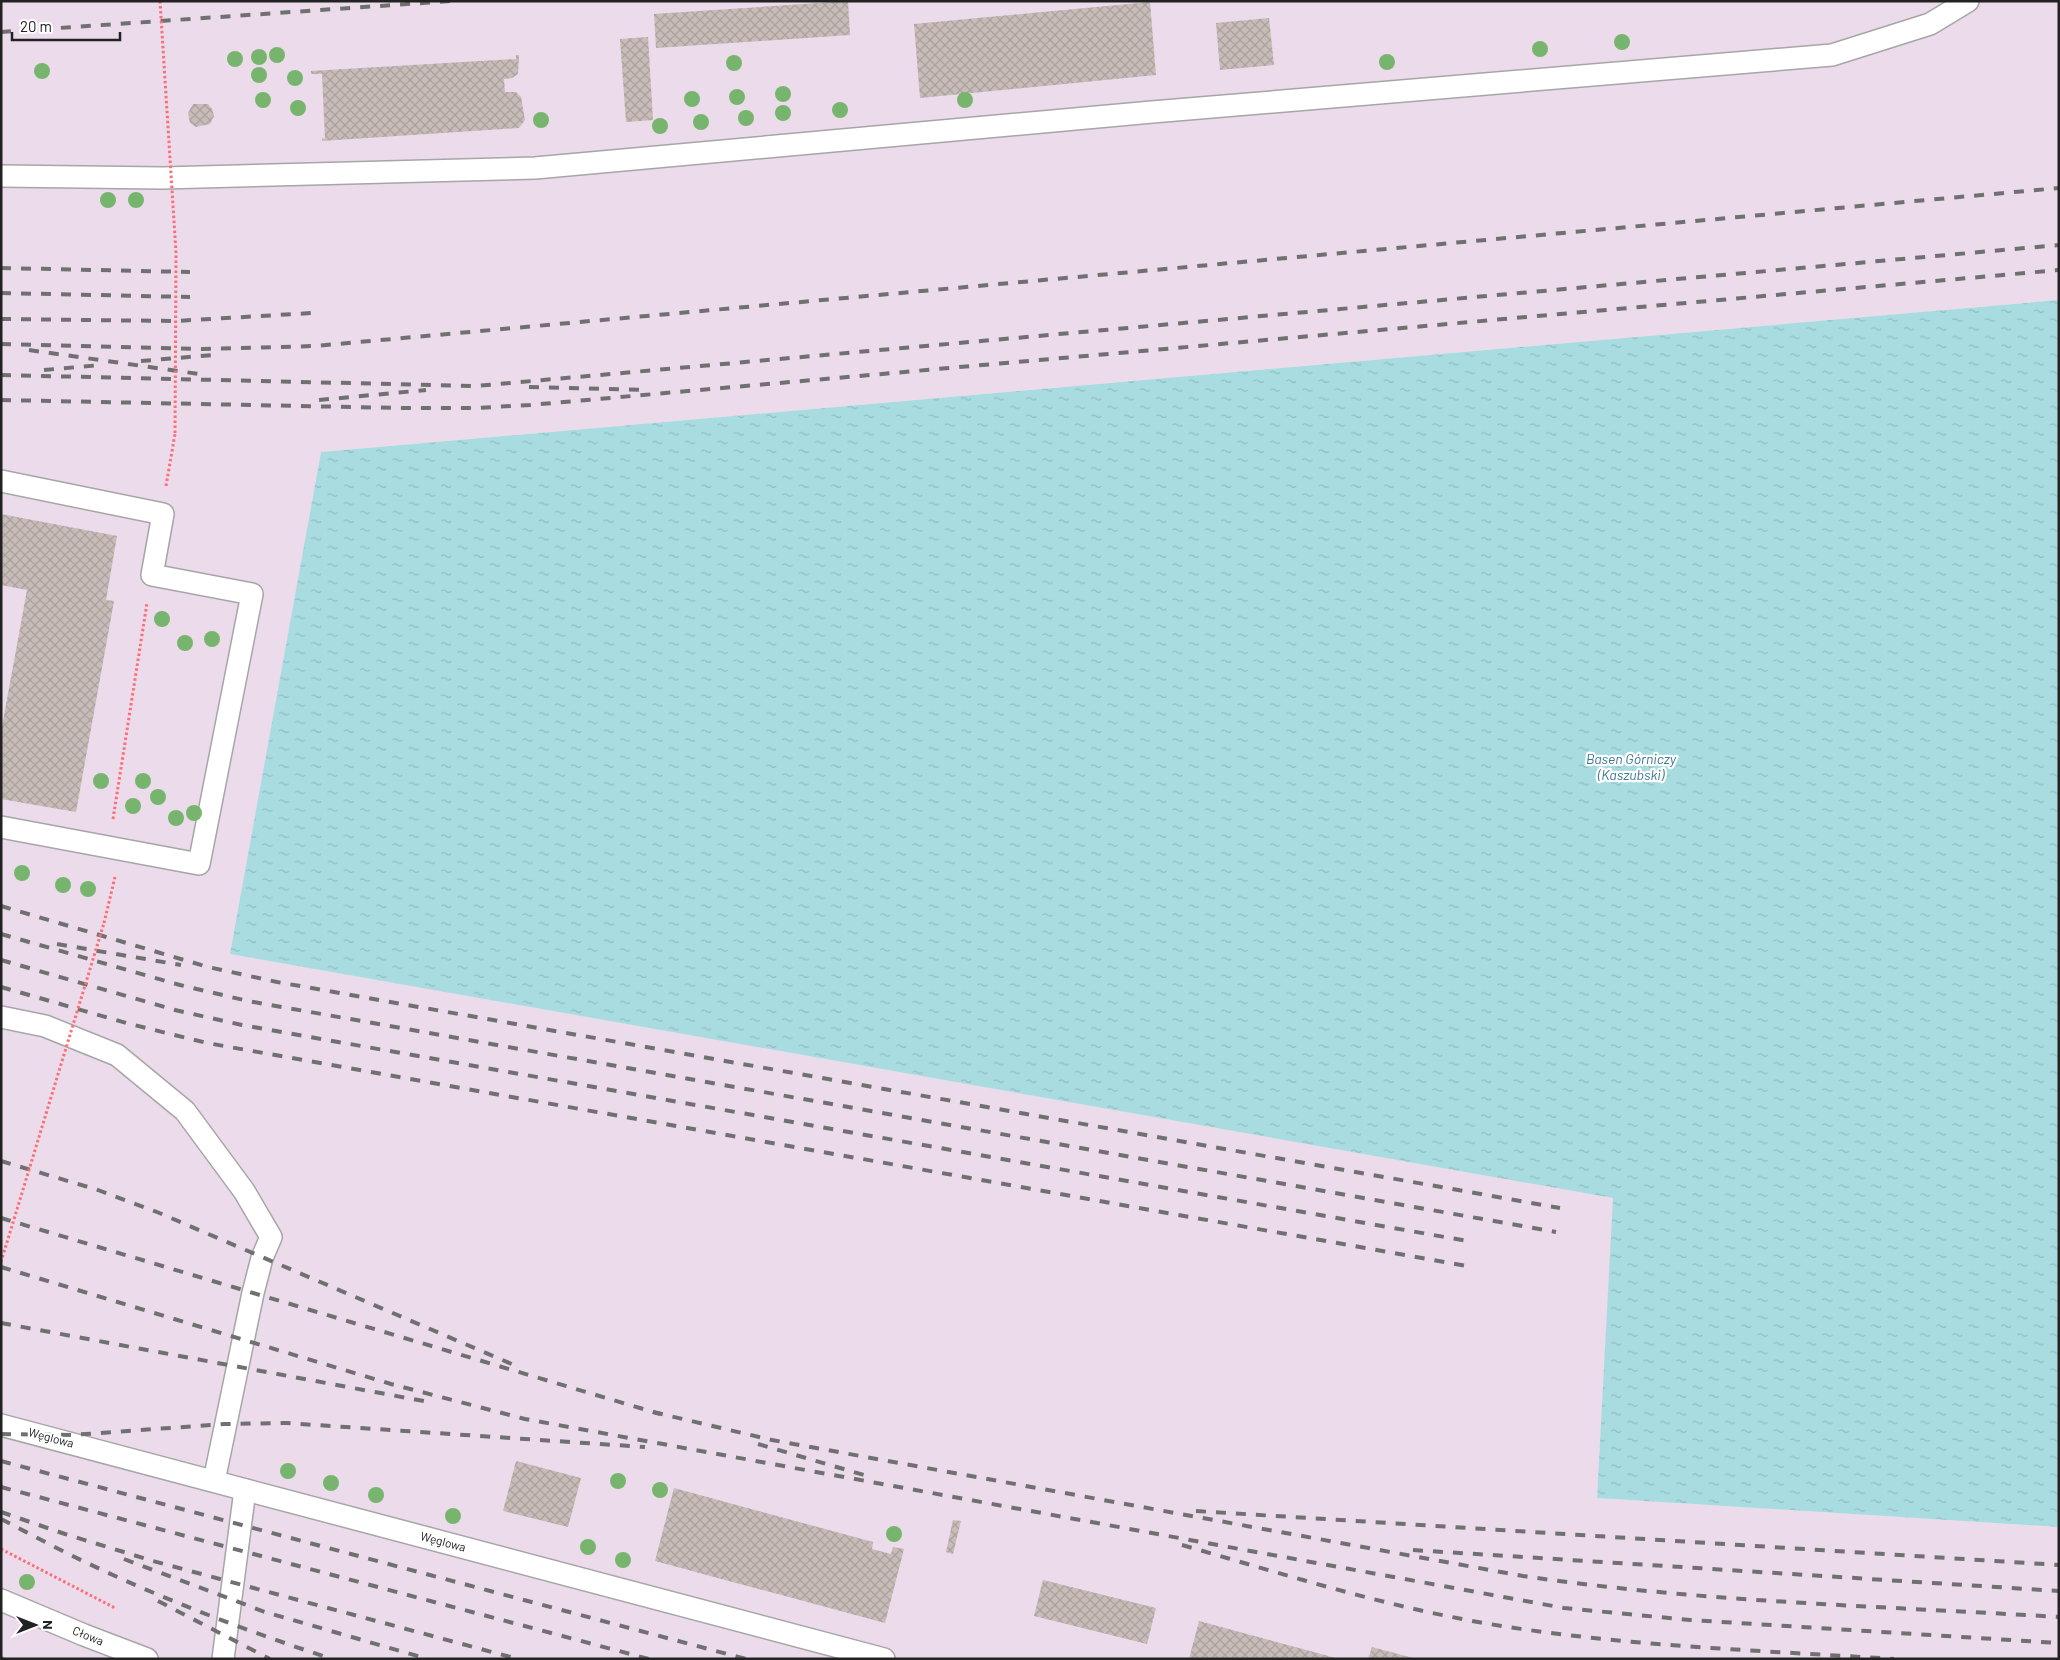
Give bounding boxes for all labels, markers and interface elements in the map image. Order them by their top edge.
scale bar [12,10,120,42]
text: 20 m [20,17,52,35]
water label: Basen Górniczy (Kaszubski) [1586,750,1677,783]
street label: Węglowa [27,1424,76,1450]
street label: Węglowa [419,1528,468,1554]
north arrow [10,1600,60,1650]
text: N [40,1620,57,1630]
street label: Cłowa [71,1623,106,1648]

